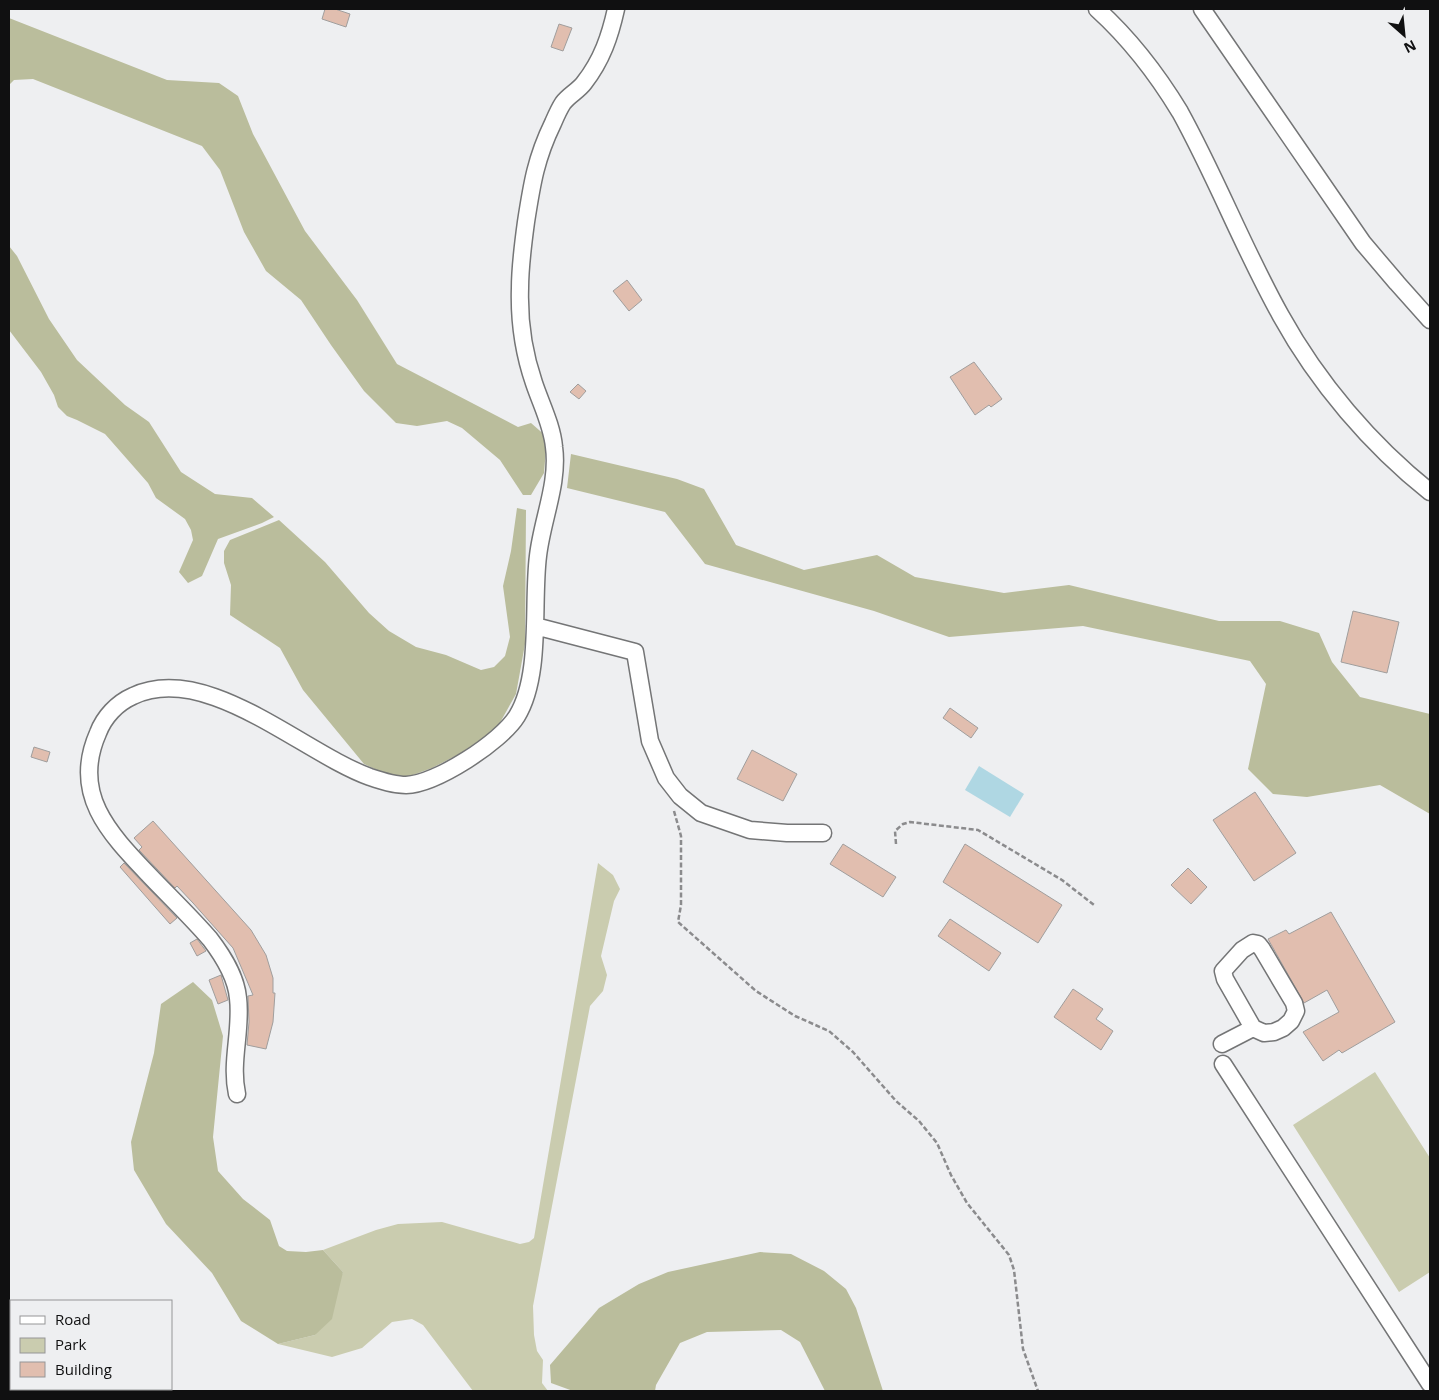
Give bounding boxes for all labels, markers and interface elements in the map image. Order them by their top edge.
north arrow [1379,10,1429,60]
text: N [1401,36,1420,58]
legend [10,1300,172,1390]
text: Road [55,1309,91,1329]
text: Park [55,1334,86,1354]
text: Building [55,1359,112,1379]

